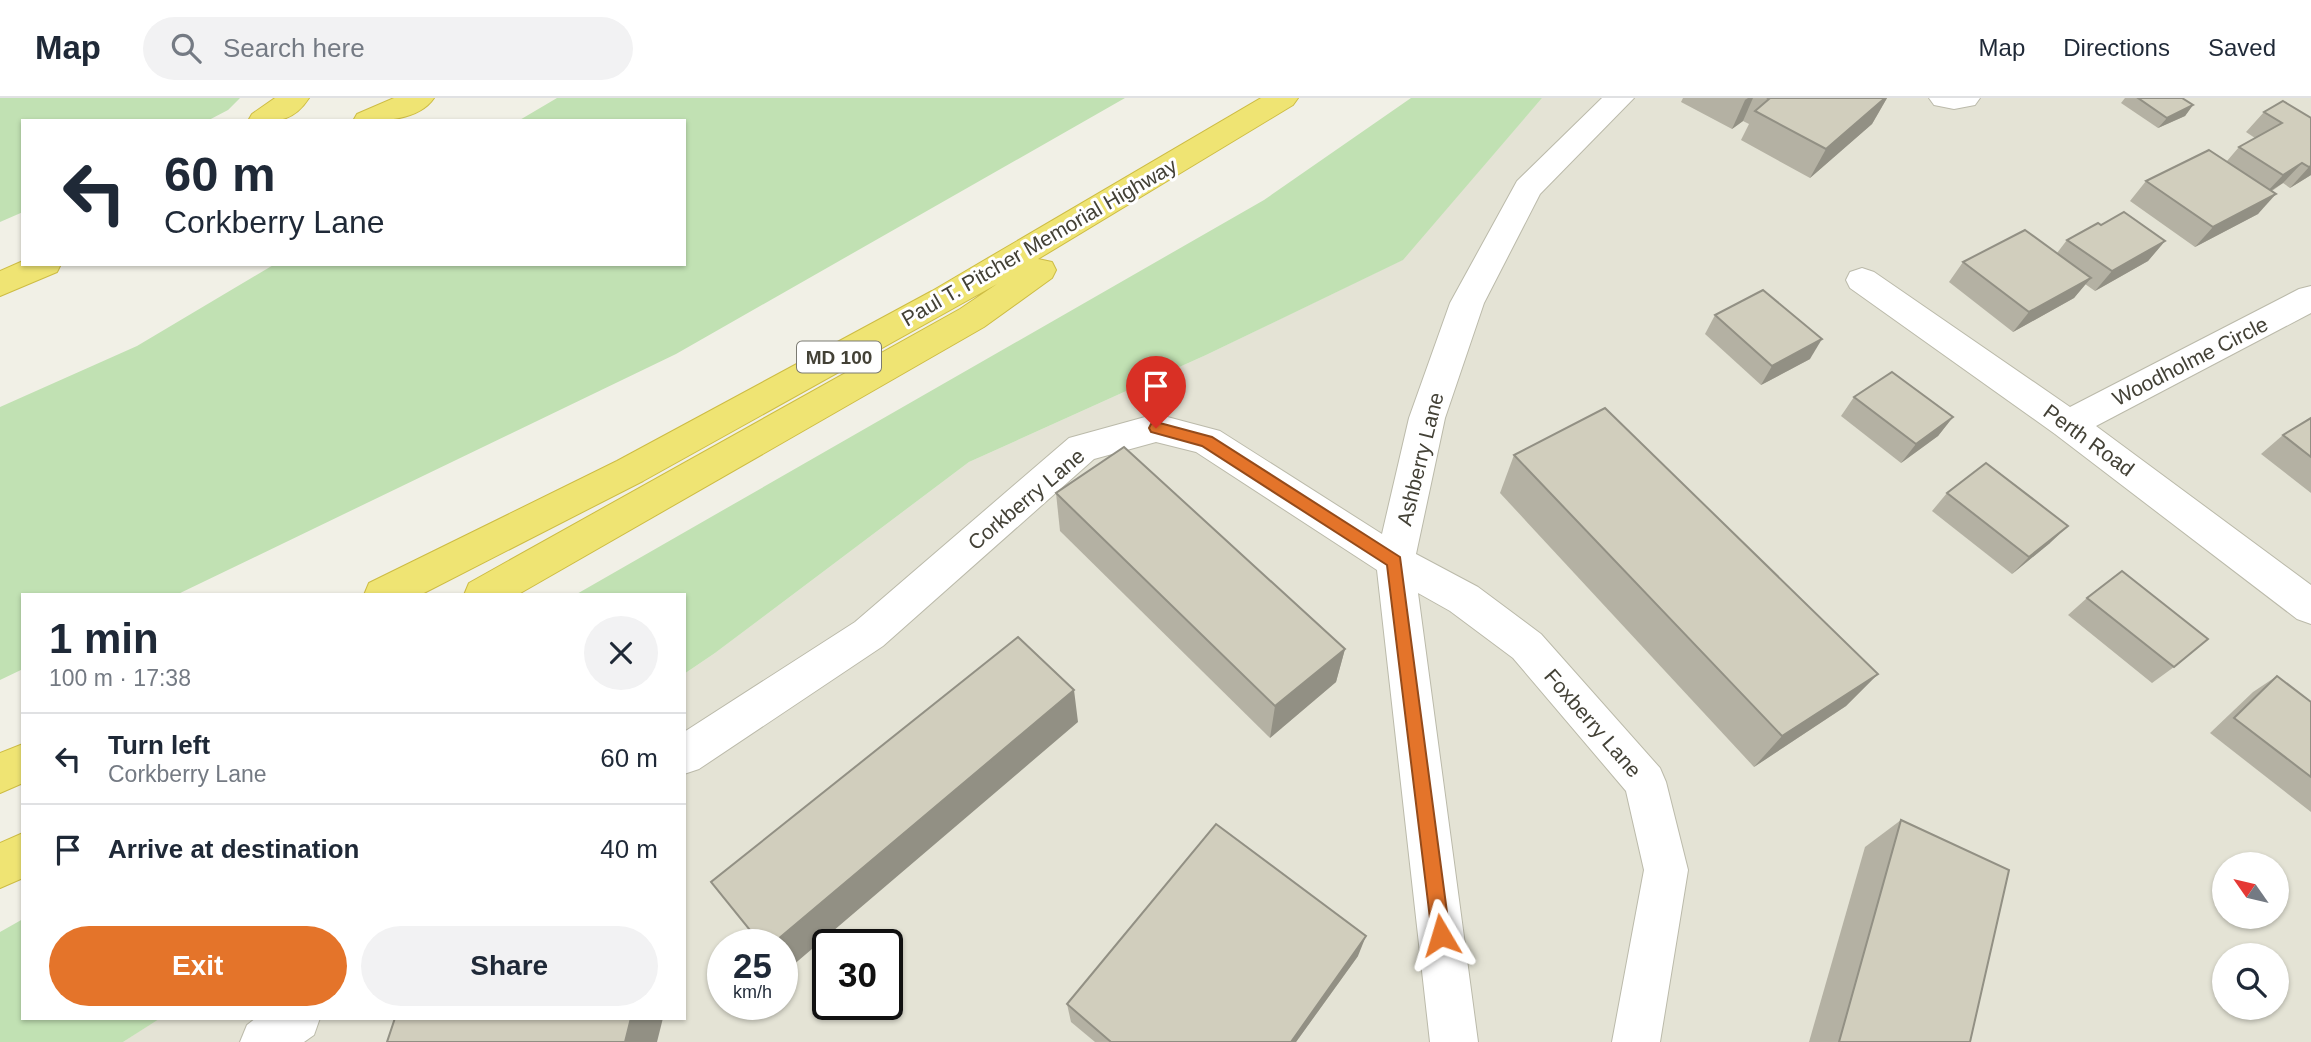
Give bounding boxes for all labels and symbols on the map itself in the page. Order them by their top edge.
street label: Paul T. Pitcher Memorial Highway [897,153,1181,330]
street label: Woodholme Circle [2109,312,2271,410]
road number: MD 100 [797,342,881,372]
pin [1126,356,1186,428]
street label: Ashberry Lane [1392,390,1448,528]
street label: Perth Road [2039,399,2139,481]
street label: Corkberry Lane [963,444,1089,554]
street label: Foxberry Lane [1540,664,1646,782]
north arrow [2212,852,2289,929]
position arrow [1404,898,1478,972]
speed limit sign: 30 [812,929,903,1020]

